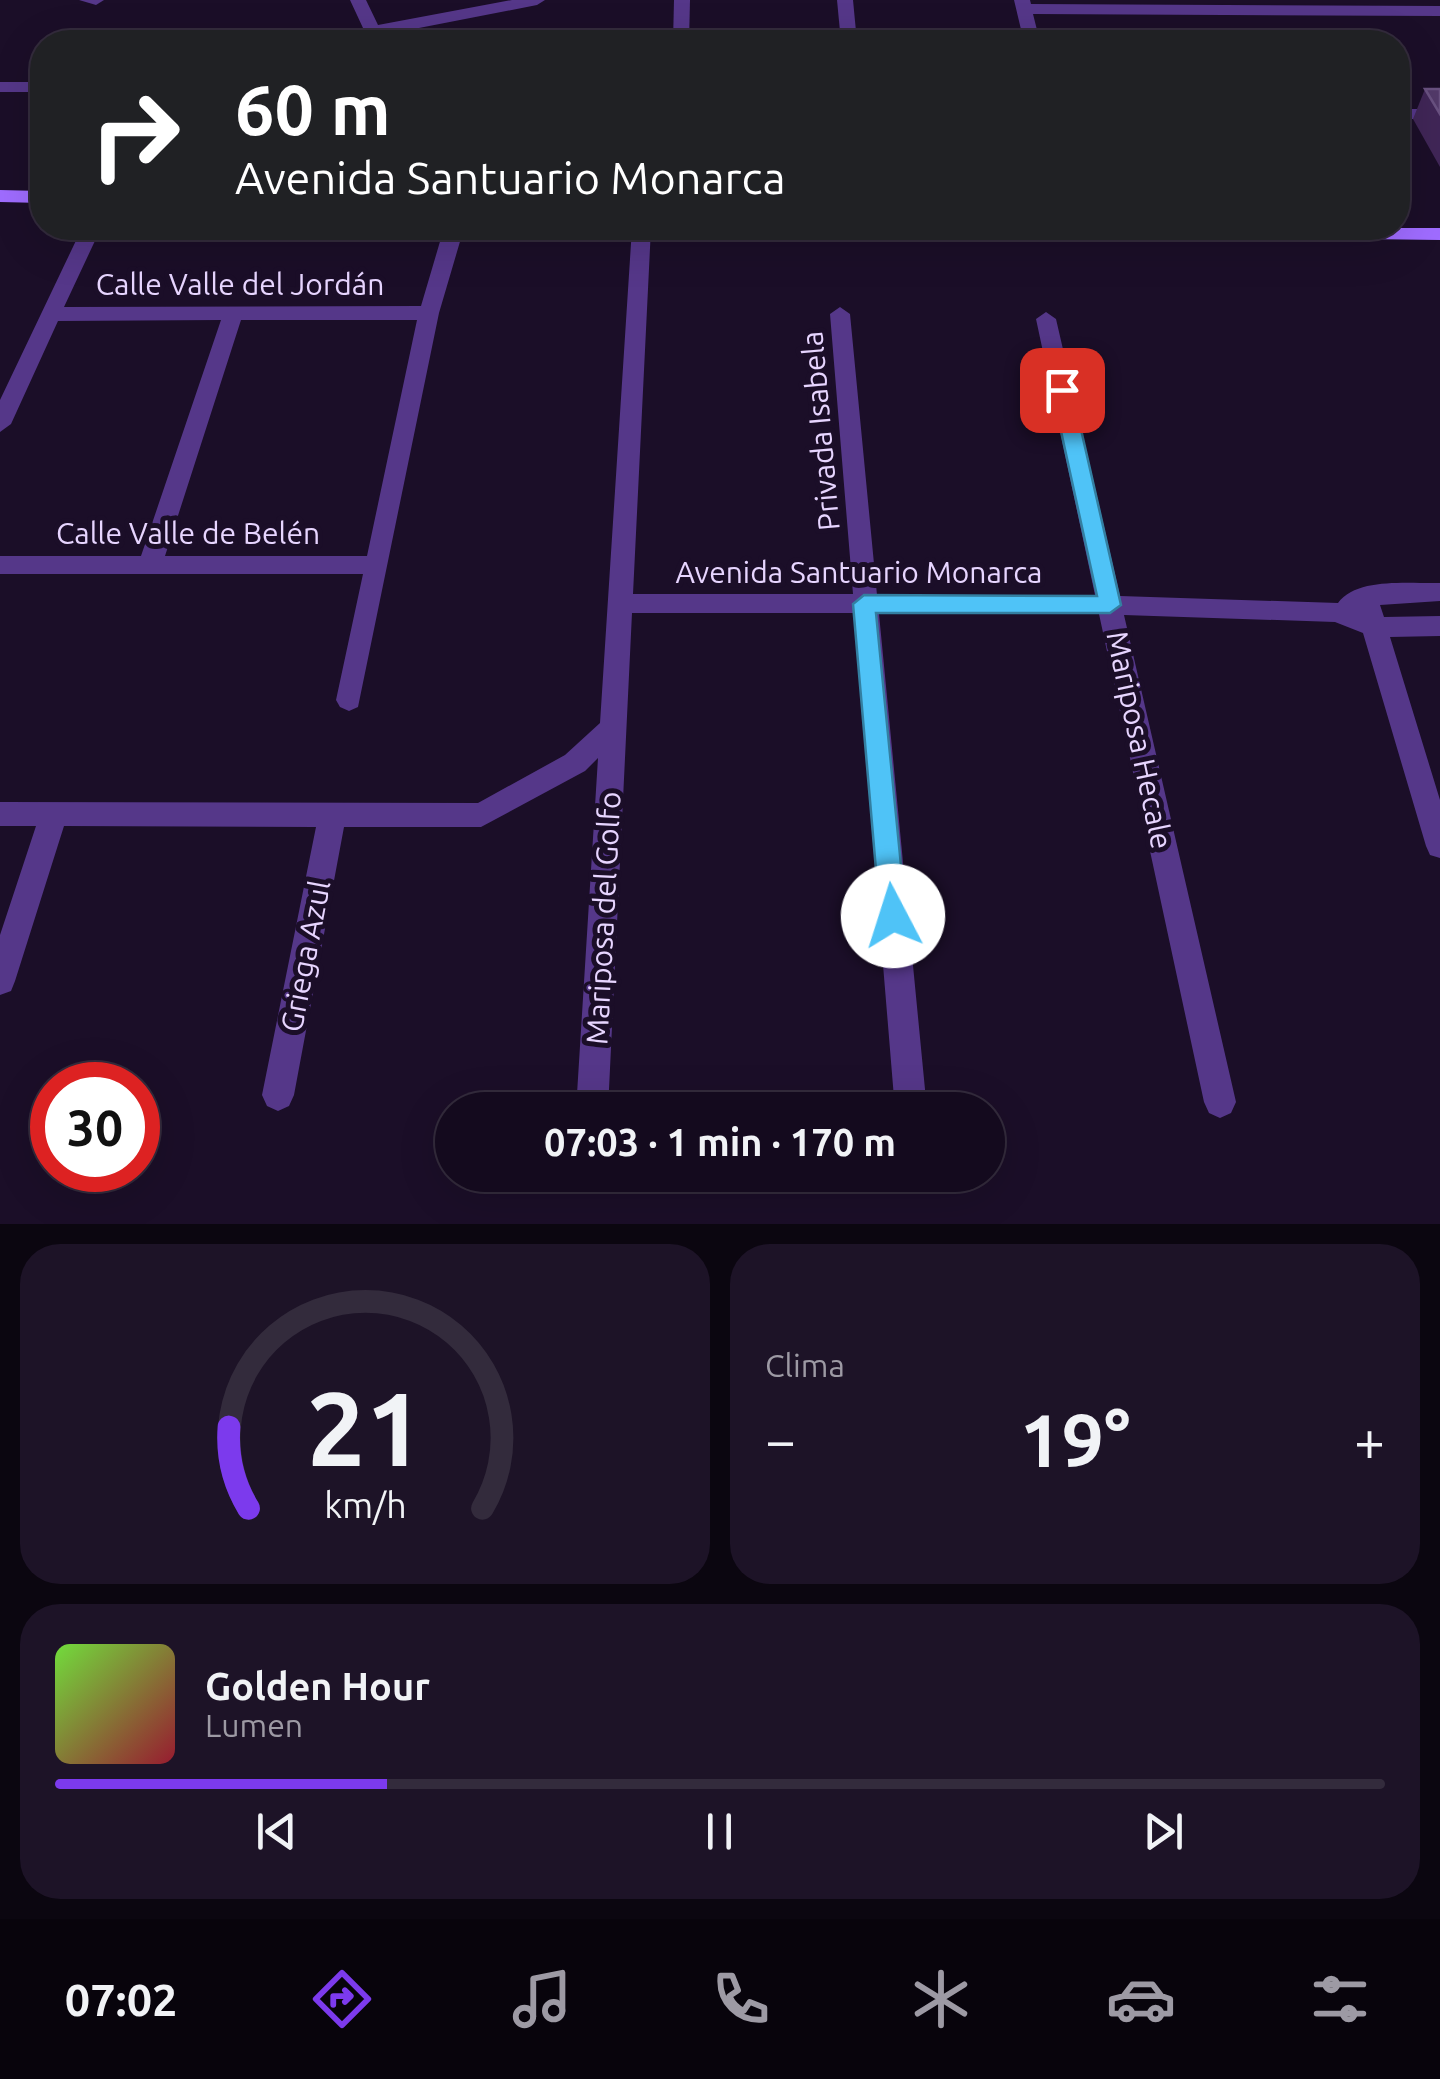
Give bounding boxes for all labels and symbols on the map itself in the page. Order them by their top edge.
street label: Calle Valle del Jordán [96,267,384,301]
street label: Privada Isabela [794,330,846,532]
pin [1020,348,1105,433]
street label: Calle Valle de Belén [56,516,320,550]
street label: Avenida Santuario Monarca [675,555,1043,589]
street label: Mariposa Hecale [1100,628,1180,852]
street label: Mariposa del Golfo [579,790,627,1046]
position arrow [841,864,945,968]
street label: Griega Azul [274,877,336,1035]
speed limit sign: 30 [30,1062,160,1192]

